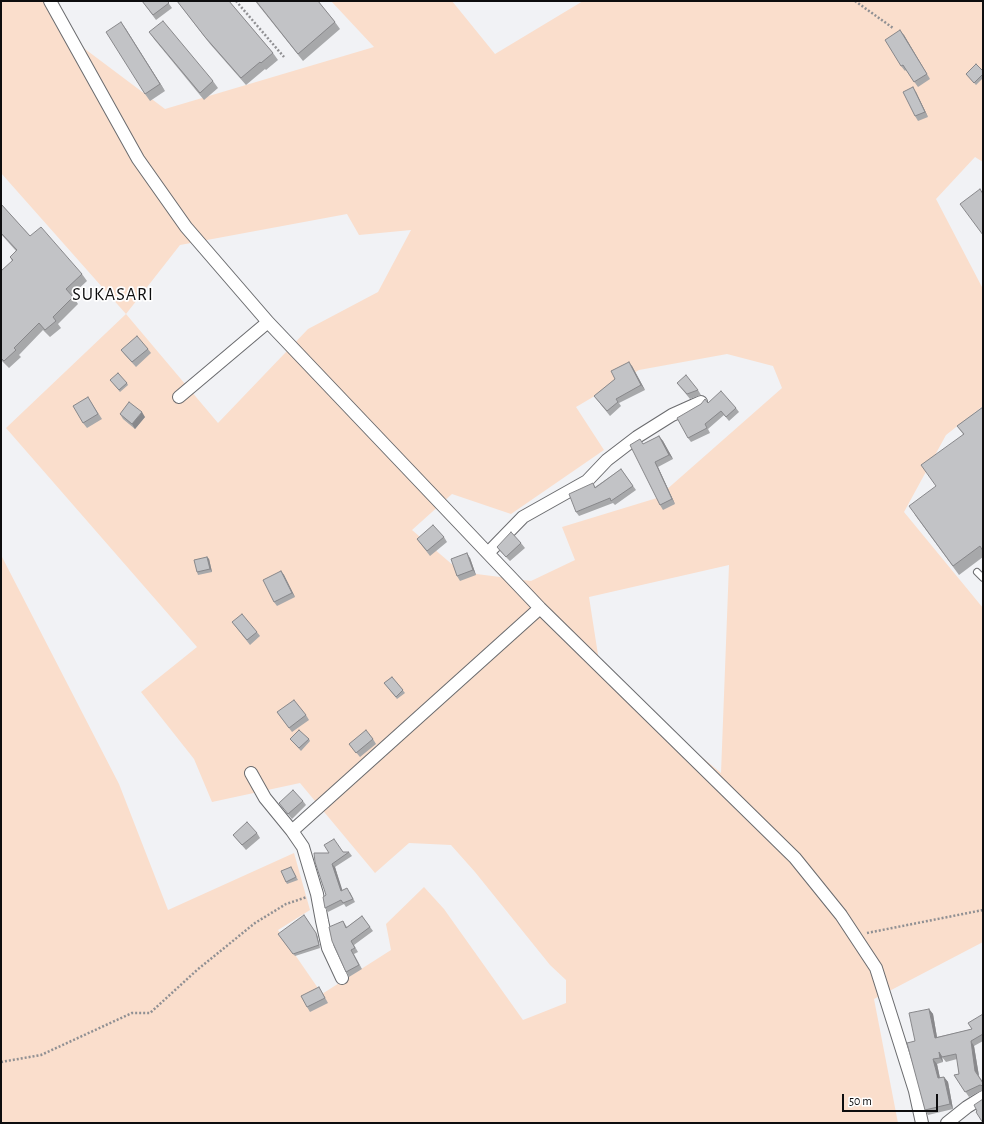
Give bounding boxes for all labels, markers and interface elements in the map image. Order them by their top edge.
district label: SUKASARI [72,284,154,306]
scale bar [844,1086,940,1112]
text: 50 m [849,1095,872,1107]

